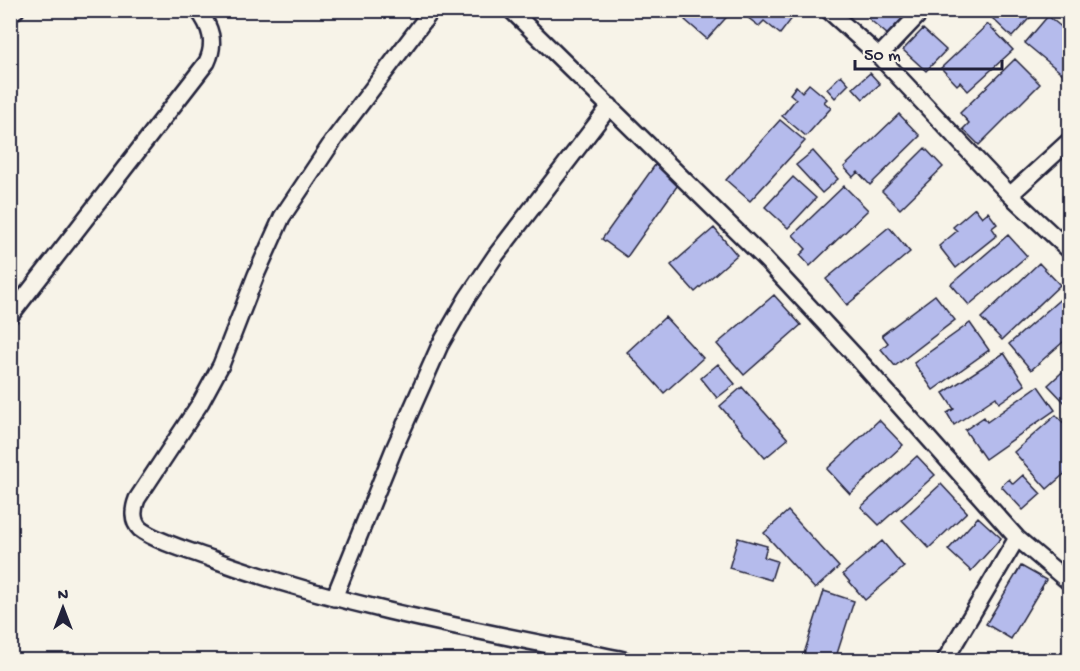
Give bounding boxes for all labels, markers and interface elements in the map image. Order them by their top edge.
scale bar [855,33,1002,71]
text: 50 m [864,46,901,67]
north arrow [33,578,93,638]
text: N [58,587,69,606]

